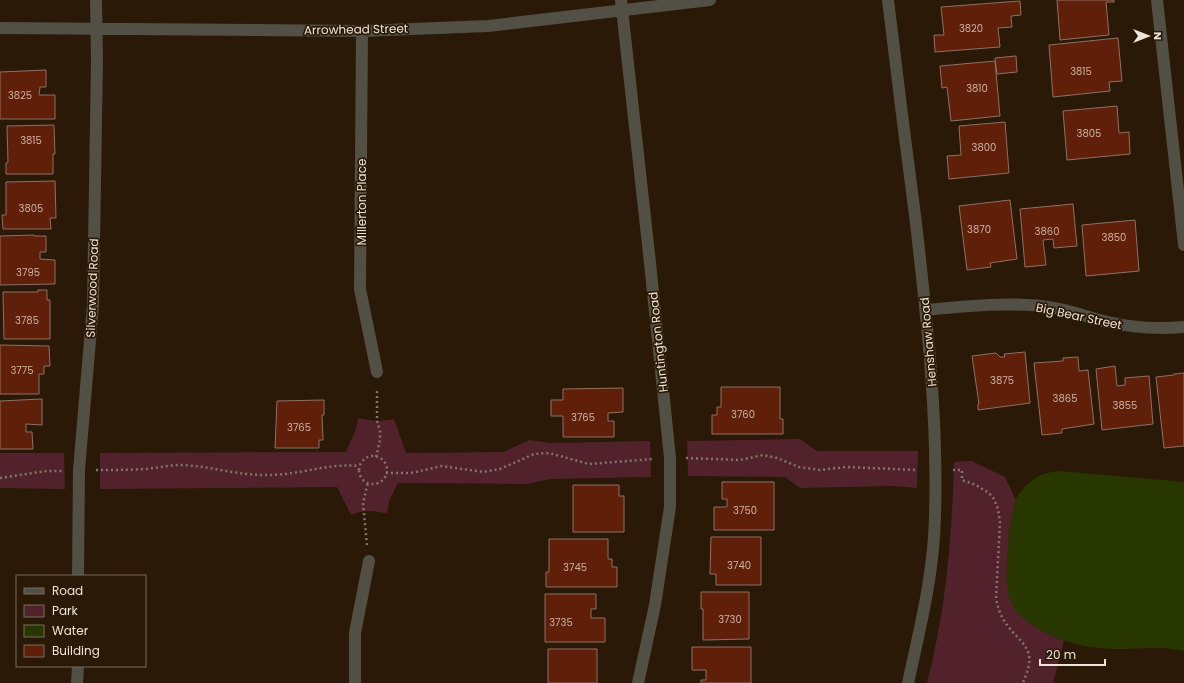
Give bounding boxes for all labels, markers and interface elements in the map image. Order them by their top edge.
north arrow [1128,16,1168,56]
street label: Arrowhead Street [304,20,408,38]
house number: 3820 [959,21,983,36]
text: N [1150,32,1166,40]
house number: 3815 [1070,64,1092,79]
house number: 3810 [966,81,988,96]
house number: 3825 [8,88,32,103]
house number: 3805 [1077,126,1101,141]
house number: 3815 [20,133,42,148]
house number: 3800 [972,140,996,155]
street label: Millerton Place [353,159,370,245]
house number: 3805 [19,201,43,216]
house number: 3870 [967,222,991,237]
house number: 3860 [1035,224,1059,239]
house number: 3850 [1102,230,1126,245]
street label: Silverwood Road [82,238,102,338]
house number: 3795 [16,265,40,280]
street label: Huntington Road [644,291,672,393]
street label: Henshaw Road [916,297,940,387]
street label: Big Bear Street [1035,299,1123,333]
house number: 3785 [15,313,39,328]
house number: 3775 [10,363,34,378]
house number: 3875 [990,373,1014,388]
house number: 3865 [1053,391,1077,406]
house number: 3855 [1113,398,1137,413]
house number: 3760 [731,407,755,422]
house number: 3765 [571,410,595,425]
house number: 3765 [287,420,311,435]
house number: 3750 [733,503,757,518]
house number: 3740 [727,558,751,573]
house number: 3745 [563,560,587,575]
legend [16,575,146,667]
text: Road [52,582,83,599]
text: Park [52,602,79,619]
house number: 3730 [718,612,742,627]
house number: 3735 [549,615,573,630]
text: Water [52,622,89,639]
scale bar [1040,641,1105,667]
text: Building [52,642,100,659]
text: 20 m [1046,646,1076,663]

